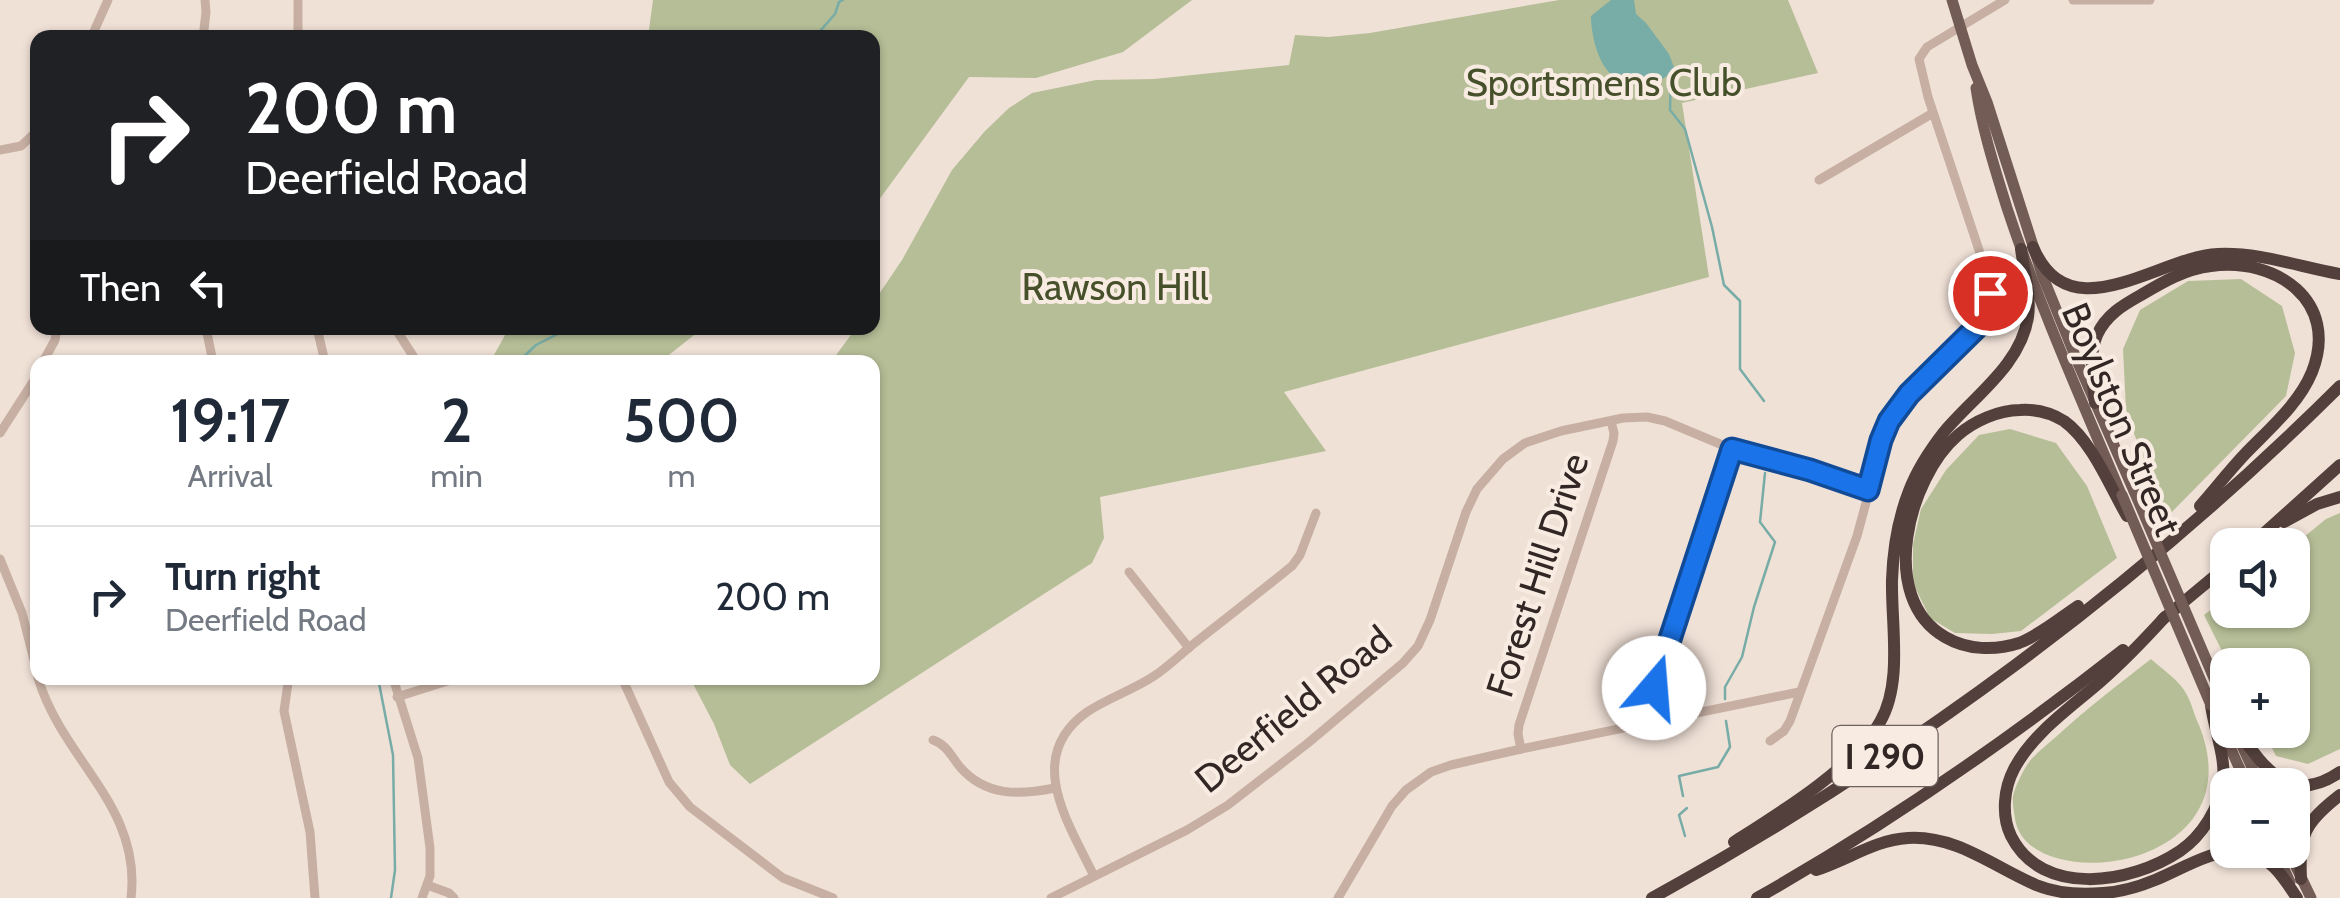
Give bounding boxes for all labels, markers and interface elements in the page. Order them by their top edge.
park label: Sportsmens Club [1466,59,1742,106]
text: 200 m [245,65,457,151]
icon: right [80,70,210,200]
text: Deerfield Road [245,151,528,205]
pin [1948,251,2033,336]
icon: left [181,260,236,315]
park label: Rawson Hill [1022,263,1208,310]
text: Then [80,264,161,311]
icon: arrive [1963,266,2018,321]
street label: Boylston Street [2052,296,2192,543]
text: 19:17 [170,384,290,457]
text: 2 [441,384,472,457]
text: 500 [623,384,740,457]
street label: Forest Hill Drive [1475,447,1599,703]
text: Arrival [187,456,273,495]
text: min [430,456,483,495]
text: m [667,456,695,495]
map controls [2210,528,2310,868]
button: sound [2210,528,2310,628]
text: Turn right [165,553,321,600]
icon: right [80,569,135,624]
text: 200 m [715,573,830,620]
text: Deerfield Road [165,600,366,639]
street label: Deerfield Road [1185,615,1401,803]
position arrow [1602,636,1706,740]
button: + [2210,648,2310,748]
road number: I 290 [1832,726,1938,786]
button: − [2210,768,2310,868]

